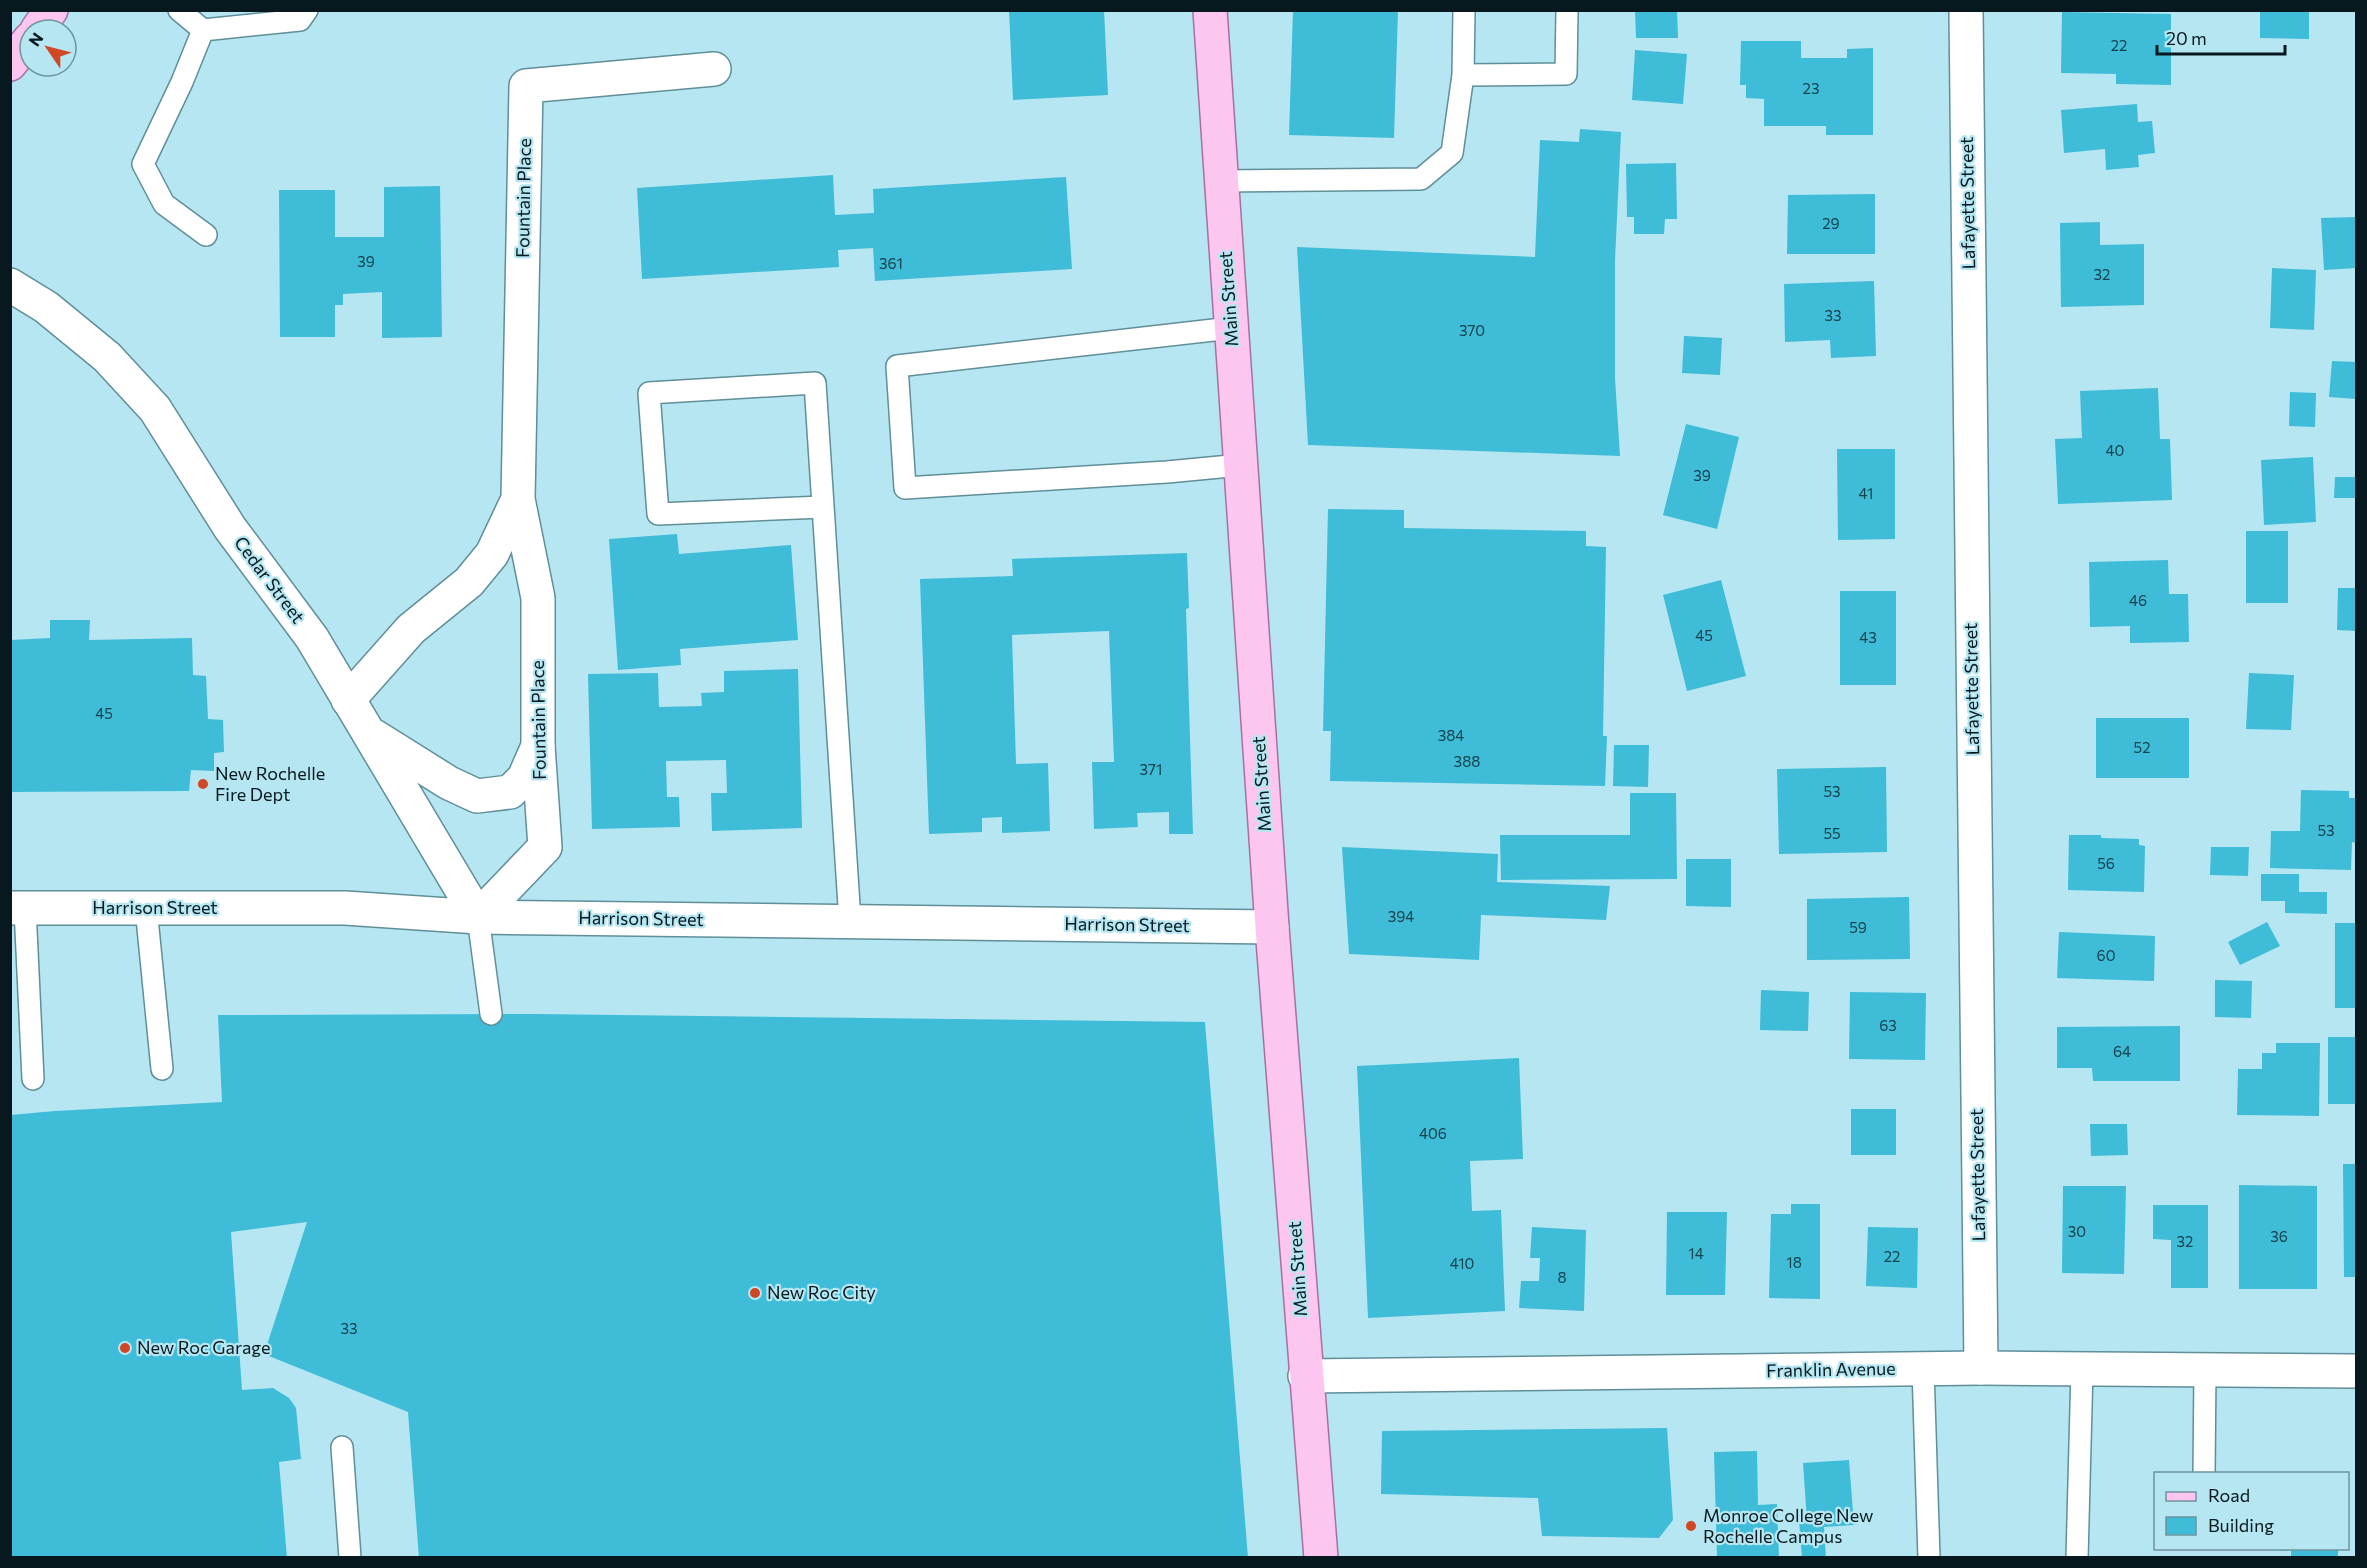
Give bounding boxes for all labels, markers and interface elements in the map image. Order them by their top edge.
north arrow [18,18,78,78]
scale bar [2157,18,2284,56]
text: 20 m [2166,27,2207,49]
text: N [24,29,47,49]
house number: 22 [2111,36,2127,54]
house number: 23 [1803,79,1819,97]
street label: Lafayette Street [1955,136,1979,270]
street label: Fountain Place [511,138,535,258]
house number: 29 [1822,214,1840,232]
street label: Main Street [1214,251,1242,348]
house number: 39 [357,252,375,270]
house number: 361 [879,254,903,272]
house number: 32 [2094,265,2110,283]
house number: 33 [1824,306,1842,324]
house number: 370 [1459,321,1485,339]
house number: 40 [2106,441,2124,459]
house number: 39 [1693,466,1711,484]
house number: 41 [1859,484,1873,502]
street label: Cedar Street [230,532,310,627]
house number: 46 [2129,591,2147,609]
street label: Lafayette Street [1959,622,1983,756]
house number: 45 [1695,626,1713,644]
house number: 43 [1859,628,1877,646]
street label: Fountain Place [526,660,550,780]
house number: 45 [95,704,113,722]
house number: 384 [1438,726,1464,744]
street label: Main Street [1247,736,1275,833]
house number: 52 [2134,738,2150,756]
house number: 388 [1454,752,1480,770]
house number: 371 [1140,760,1162,778]
place label: New Rochelle Fire Dept [215,762,325,805]
marker: New Rochelle Fire Dept [196,777,210,791]
house number: 53 [1823,782,1841,800]
house number: 53 [2317,821,2335,839]
house number: 55 [1823,824,1841,842]
house number: 56 [2097,854,2115,872]
street label: Harrison Street [92,896,218,918]
street label: Harrison Street [578,906,704,930]
house number: 394 [1388,907,1414,925]
street label: Harrison Street [1064,912,1190,936]
house number: 59 [1849,918,1867,936]
house number: 60 [2097,946,2115,964]
house number: 63 [1879,1016,1897,1034]
house number: 64 [2113,1042,2131,1060]
street label: Lafayette Street [1965,1108,1989,1242]
house number: 406 [1419,1124,1447,1142]
street label: Main Street [1283,1221,1311,1318]
house number: 30 [2068,1222,2086,1240]
house number: 36 [2270,1227,2288,1245]
house number: 32 [2177,1232,2193,1250]
house number: 14 [1688,1244,1704,1262]
house number: 22 [1884,1247,1900,1265]
house number: 18 [1786,1253,1802,1271]
house number: 410 [1450,1254,1474,1272]
house number: 8 [1557,1268,1567,1286]
place label: New Roc City [767,1281,876,1303]
marker: New Roc City [748,1286,762,1300]
house number: 33 [340,1319,358,1337]
place label: New Roc Garage [137,1336,270,1358]
marker: New Roc Garage [118,1341,132,1355]
street label: Franklin Avenue [1766,1357,1896,1381]
legend [2154,1472,2349,1550]
text: Road [2208,1484,2250,1506]
place label: Monroe College New Rochelle Campus [1703,1504,1873,1547]
text: Building [2208,1514,2274,1536]
marker: Monroe College New Rochelle Campus [1684,1519,1698,1533]

